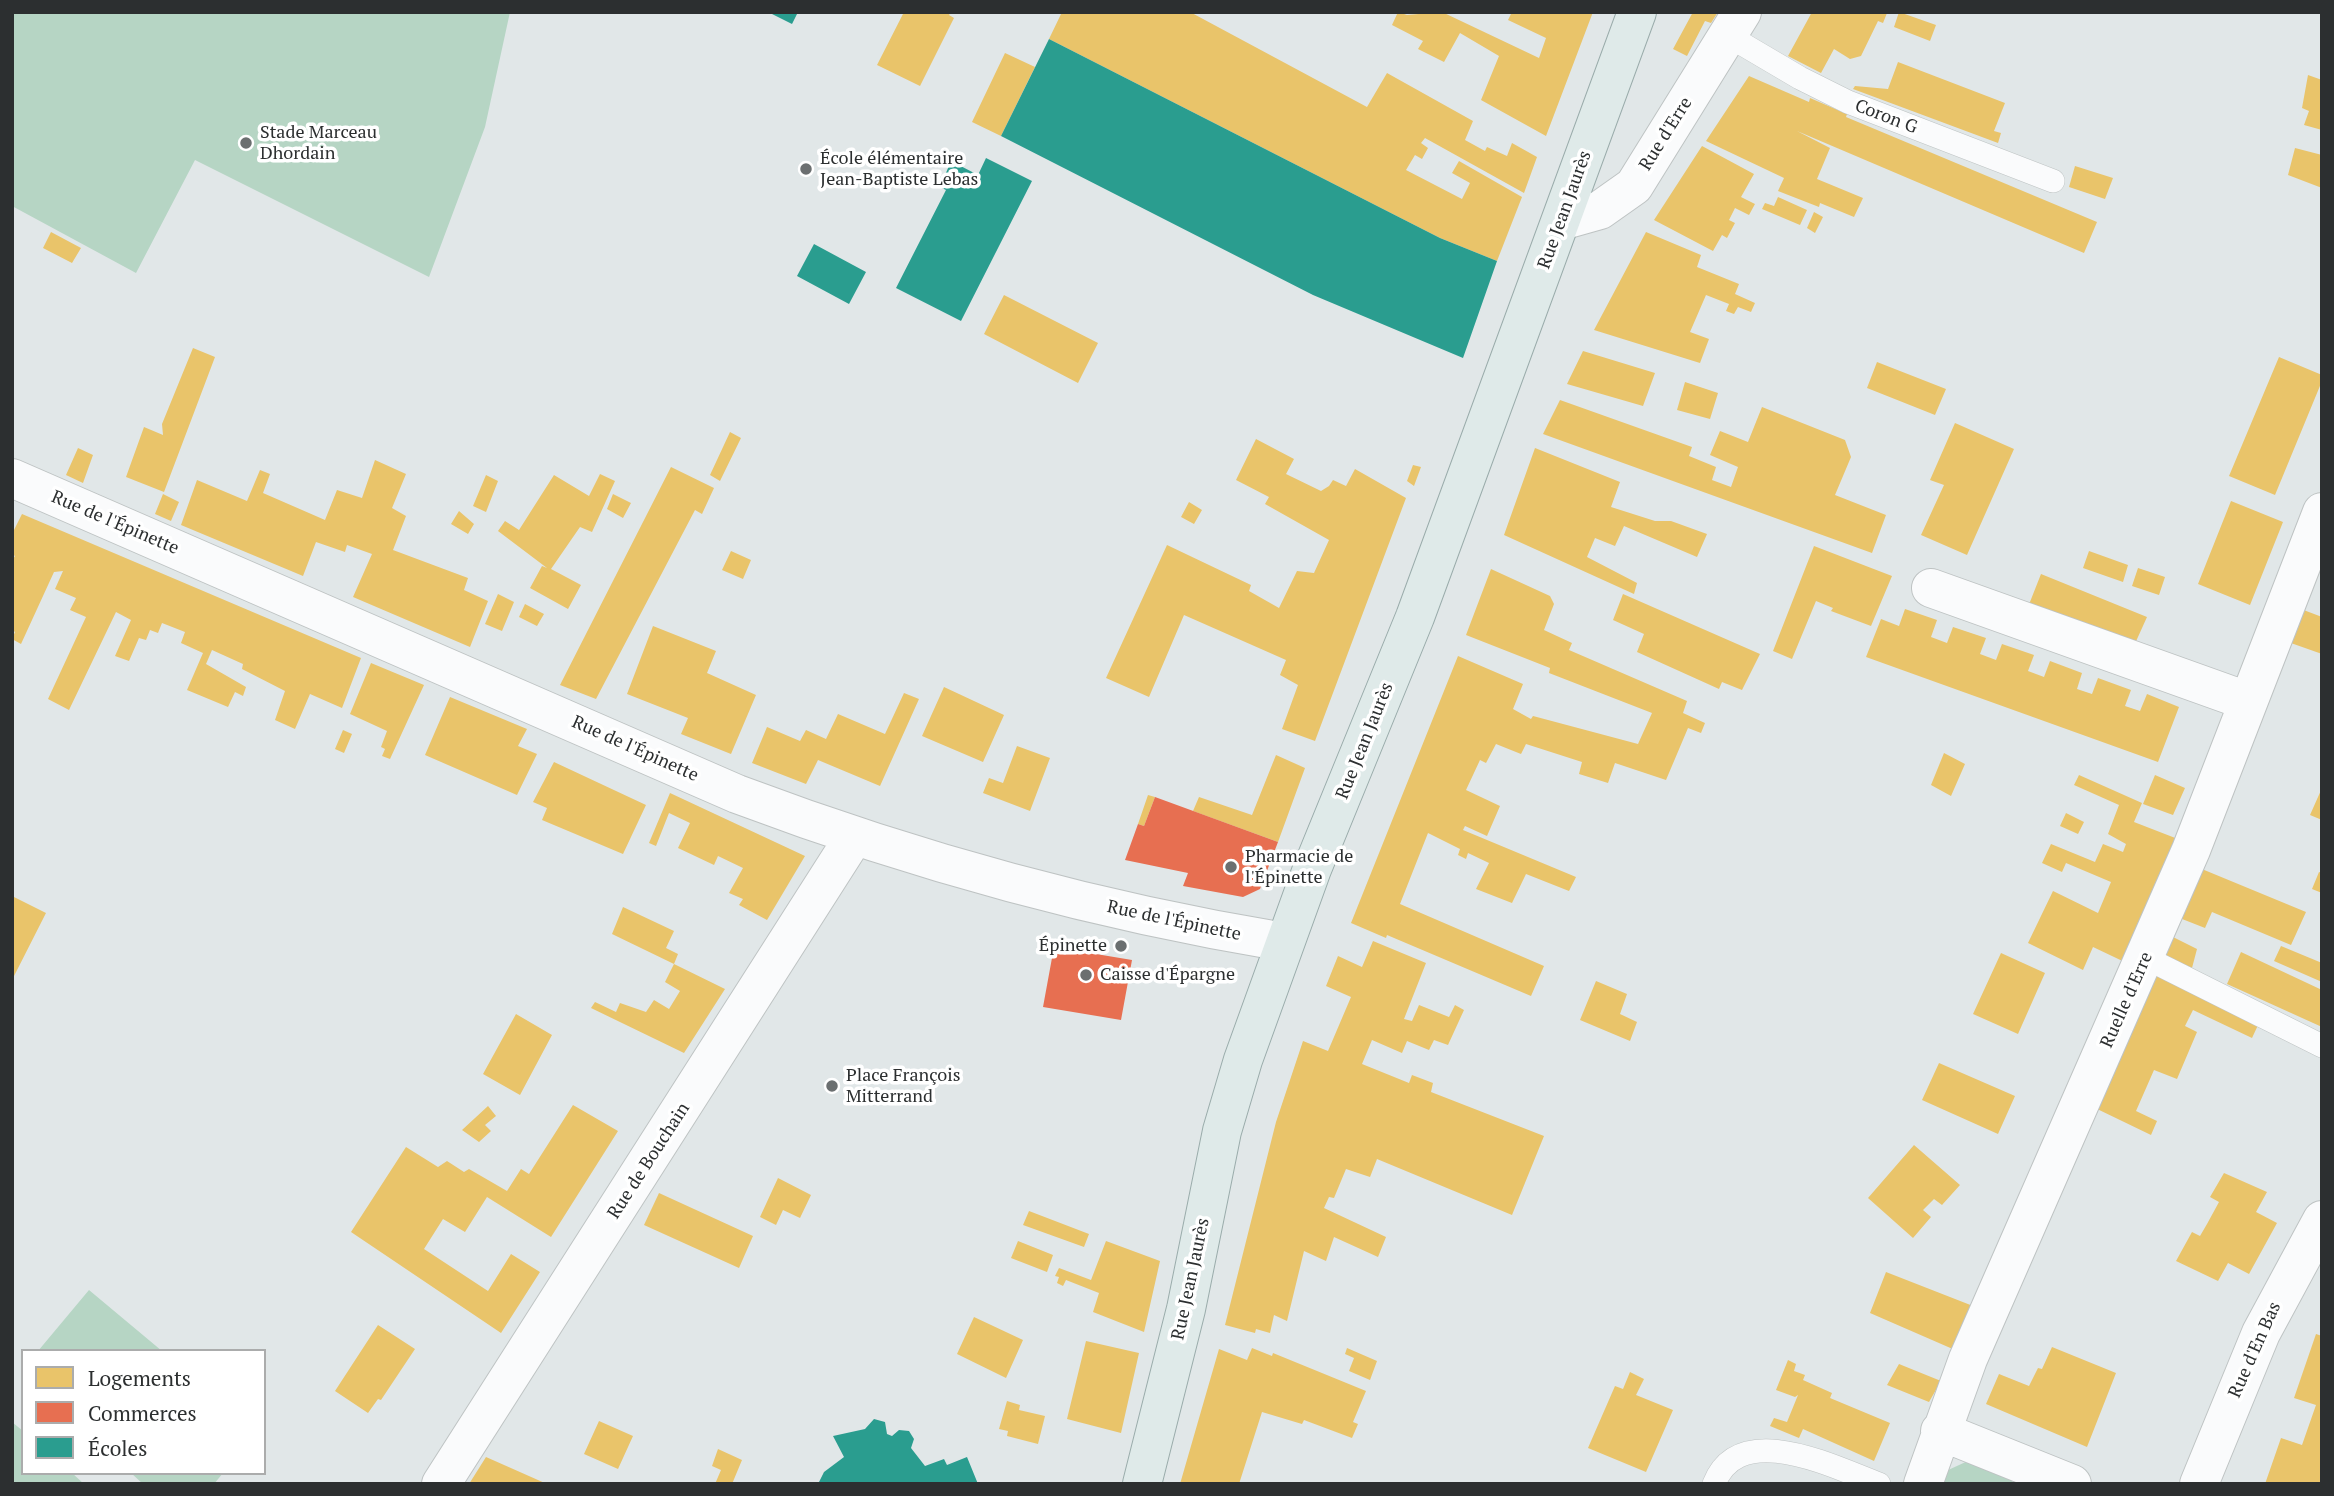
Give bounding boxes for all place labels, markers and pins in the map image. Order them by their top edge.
place label: Stade Marceau Dhordain [260,122,377,164]
marker: Stade Marceau Dhordain [238,135,254,151]
place label: École élémentaire Jean-Baptiste Lebas [820,148,978,190]
marker: École élémentaire Jean-Baptiste Lebas [798,161,814,177]
place label: Pharmacie de l'Épinette [1245,846,1353,888]
marker: Pharmacie de l'Épinette [1223,859,1239,875]
place label: Épinette [1039,935,1107,957]
marker: Épinette [1113,938,1129,954]
place label: Caisse d'Épargne [1100,964,1235,986]
marker: Caisse d'Épargne [1078,967,1094,983]
place label: Place François Mitterrand [846,1065,960,1108]
marker: Place François Mitterrand [824,1078,840,1094]

